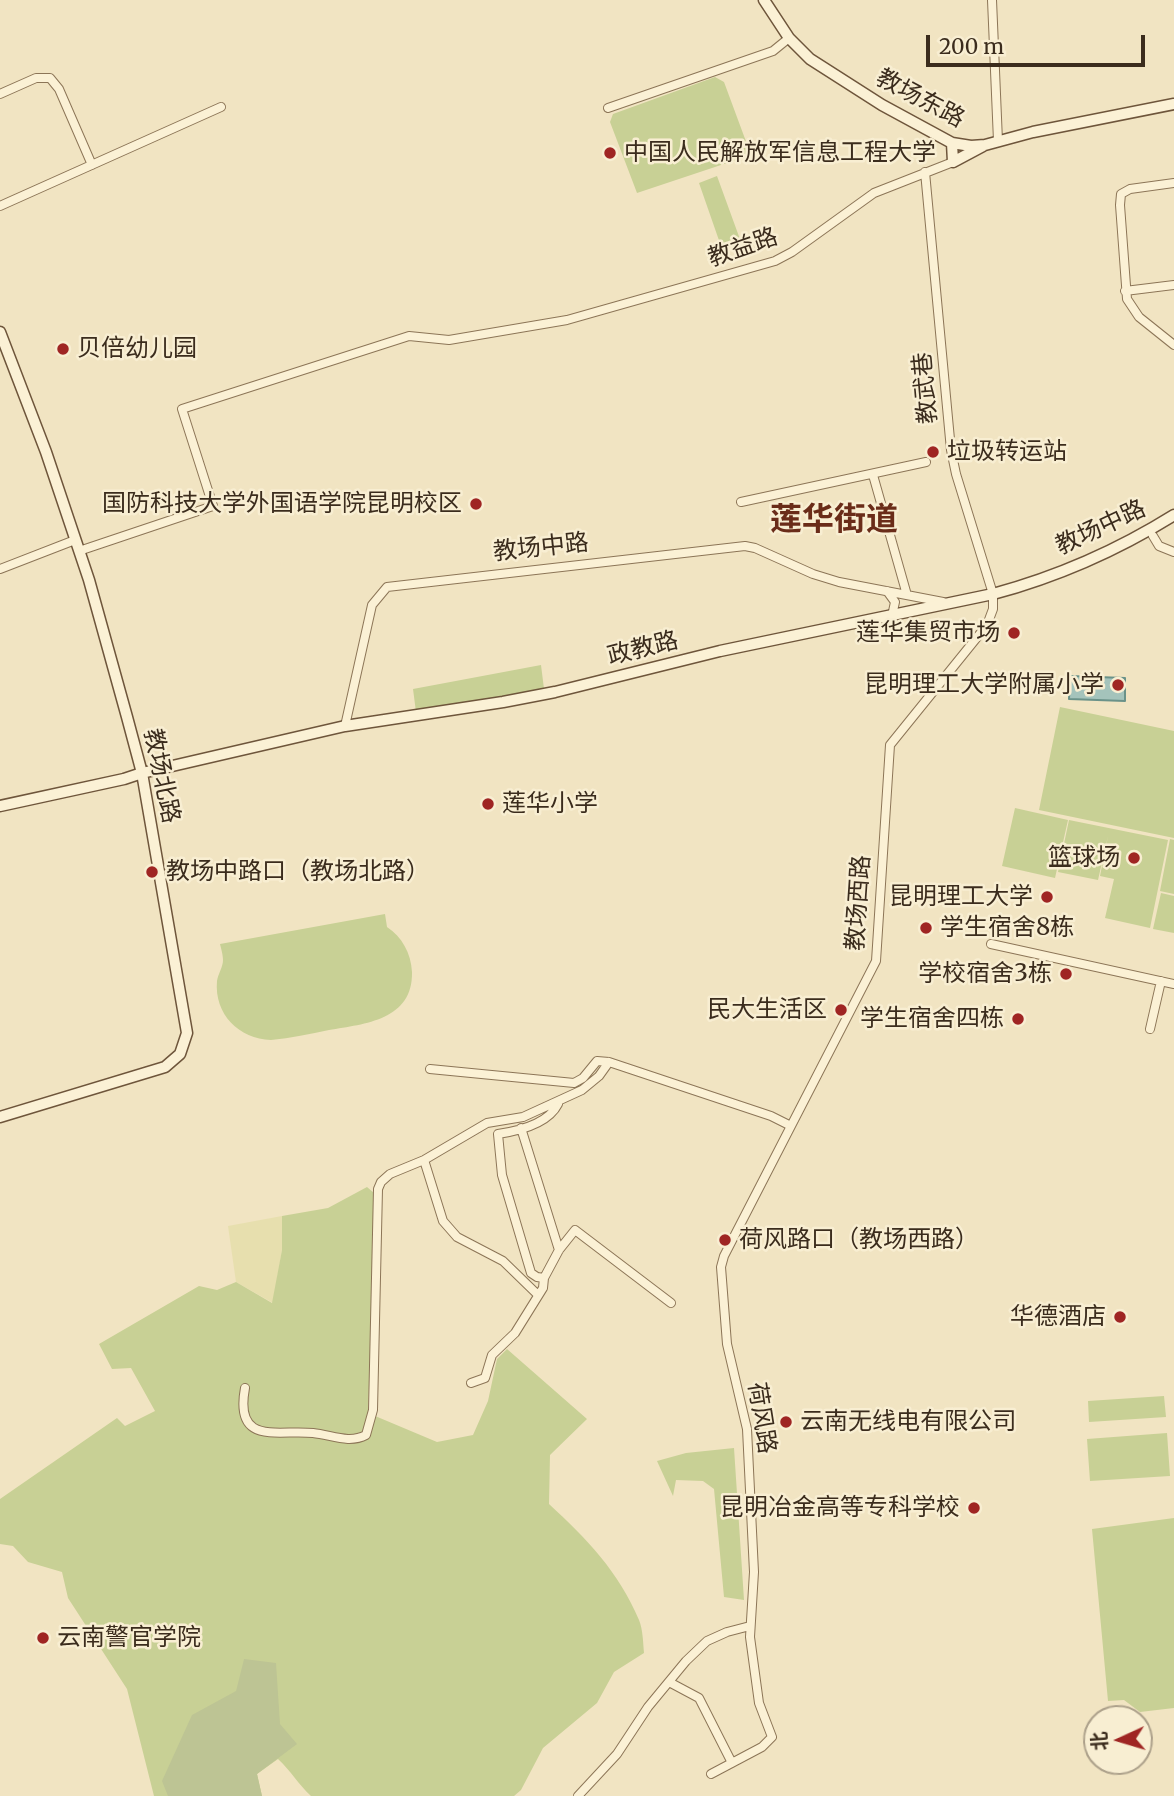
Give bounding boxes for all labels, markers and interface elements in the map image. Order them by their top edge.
scale bar [929,21,1148,65]
text: 200 m [939,33,1004,60]
street label: 教场东路 [871,64,969,134]
place label: 中国人民解放军信息工程大学 [624,139,936,167]
marker: 中国人民解放军信息工程大学 [602,145,618,161]
street label: 教益路 [704,223,782,273]
place label: 贝倍幼儿园 [77,335,197,363]
marker: 贝倍幼儿园 [55,341,71,357]
street label: 教武巷 [909,351,943,425]
place label: 垃圾转运站 [947,438,1067,466]
marker: 垃圾转运站 [925,444,941,460]
place label: 国防科技大学外国语学院昆明校区 [102,490,462,518]
street label: 教场中路 [1051,495,1151,561]
marker: 国防科技大学外国语学院昆明校区 [468,496,484,512]
district label: 莲华街道 [770,502,898,540]
street label: 教场中路 [492,529,590,567]
place label: 莲华集贸市场 [856,619,1000,647]
marker: 莲华集贸市场 [1006,625,1022,641]
street label: 政教路 [605,626,681,672]
place label: 昆明理工大学附属小学 [864,671,1104,699]
marker: 昆明理工大学附属小学 [1110,677,1126,693]
street label: 教场北路 [137,726,185,826]
place label: 莲华小学 [502,790,598,818]
marker: 莲华小学 [480,796,496,812]
place label: 篮球场 [1048,844,1120,872]
marker: 篮球场 [1126,850,1142,866]
street label: 教场西路 [841,854,877,952]
place label: 教场中路口（教场北路） [166,858,430,886]
marker: 教场中路口（教场北路） [144,864,160,880]
place label: 昆明理工大学 [889,883,1033,911]
marker: 昆明理工大学 [1039,889,1055,905]
place label: 学生宿舍8栋 [940,914,1074,942]
marker: 学生宿舍8栋 [918,920,934,936]
place label: 学校宿舍3栋 [918,960,1052,988]
marker: 学校宿舍3栋 [1058,966,1074,982]
place label: 民大生活区 [707,996,827,1024]
marker: 民大生活区 [833,1002,849,1018]
place label: 学生宿舍四栋 [860,1005,1004,1033]
marker: 学生宿舍四栋 [1010,1011,1026,1027]
place label: 荷风路口（教场西路） [739,1226,979,1254]
marker: 荷风路口（教场西路） [717,1232,733,1248]
place label: 华德酒店 [1010,1303,1106,1331]
marker: 华德酒店 [1112,1309,1128,1325]
street label: 荷风路 [741,1380,781,1456]
place label: 云南无线电有限公司 [800,1408,1016,1436]
marker: 云南无线电有限公司 [778,1414,794,1430]
place label: 昆明冶金高等专科学校 [720,1494,960,1522]
marker: 昆明冶金高等专科学校 [966,1500,982,1516]
place label: 云南警官学院 [57,1624,201,1652]
marker: 云南警官学院 [35,1630,51,1646]
north arrow [1083,1705,1153,1775]
text: 北 [1086,1731,1112,1752]

